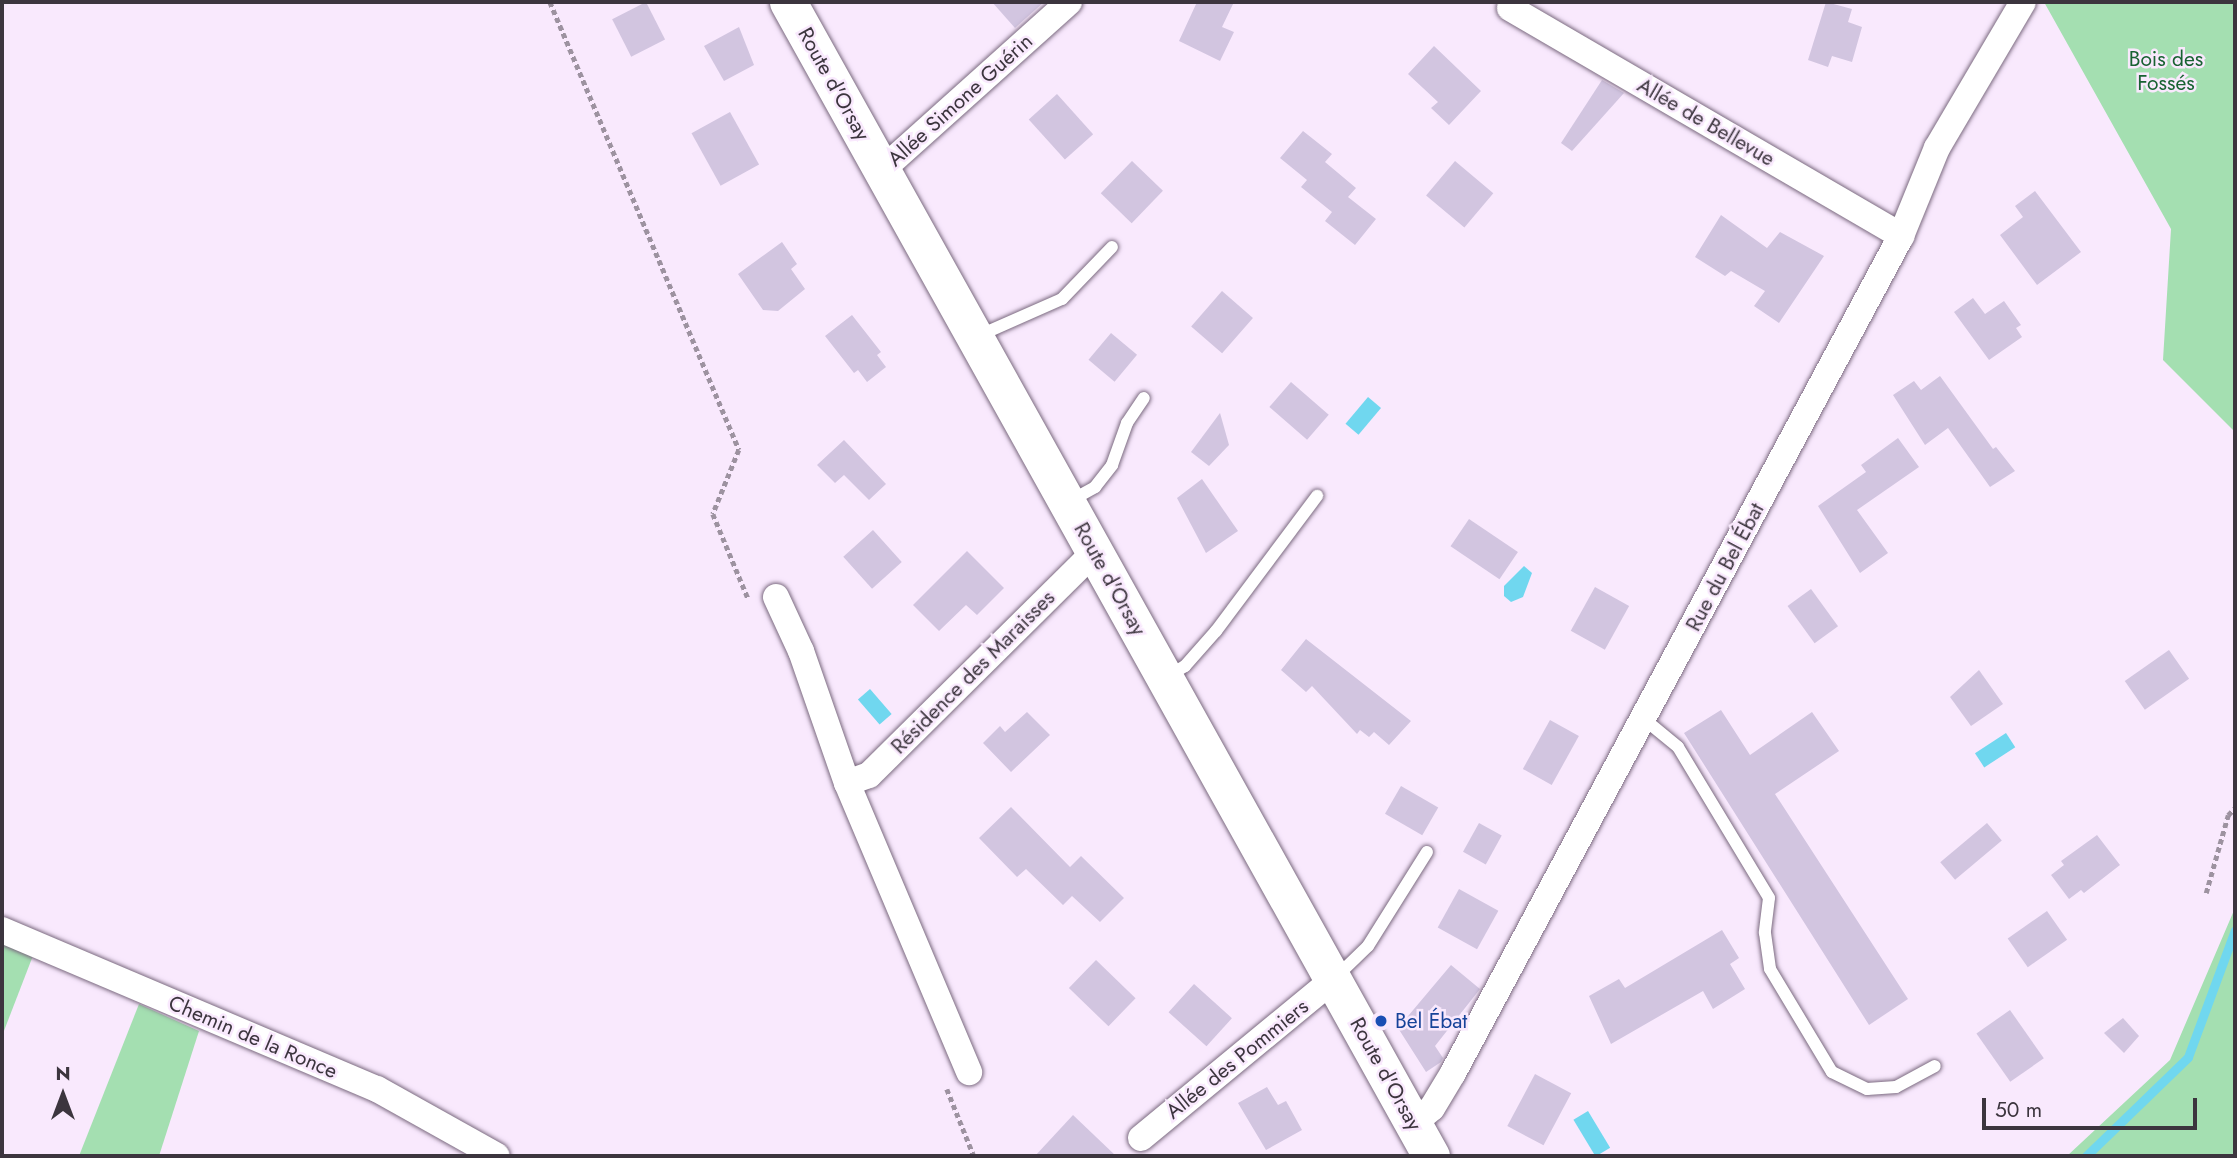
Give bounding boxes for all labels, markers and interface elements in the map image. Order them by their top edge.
street label: Route d'Orsay [793,23,875,145]
street label: Allée Simone Guérin [882,28,1038,172]
park label: Bois des Fossés [2129,46,2203,96]
street label: Allée de Bellevue [1633,73,1779,171]
street label: Rue du Bel Ébat [1681,499,1769,635]
street label: Route d'Orsay [1069,518,1151,640]
street label: Résidence des Maraisses [886,585,1060,759]
street label: Chemin de la Ronce [165,990,341,1084]
street label: Allée des Pommiers [1161,994,1313,1124]
place label: Bel Ébat [1395,1008,1467,1034]
street label: Route d'Orsay [1345,1013,1427,1135]
marker: Bel Ébat [1373,1013,1389,1029]
north arrow [28,1060,98,1130]
text: N [55,1060,71,1087]
scale bar [1985,1084,2200,1128]
text: 50 m [1995,1095,2042,1125]

